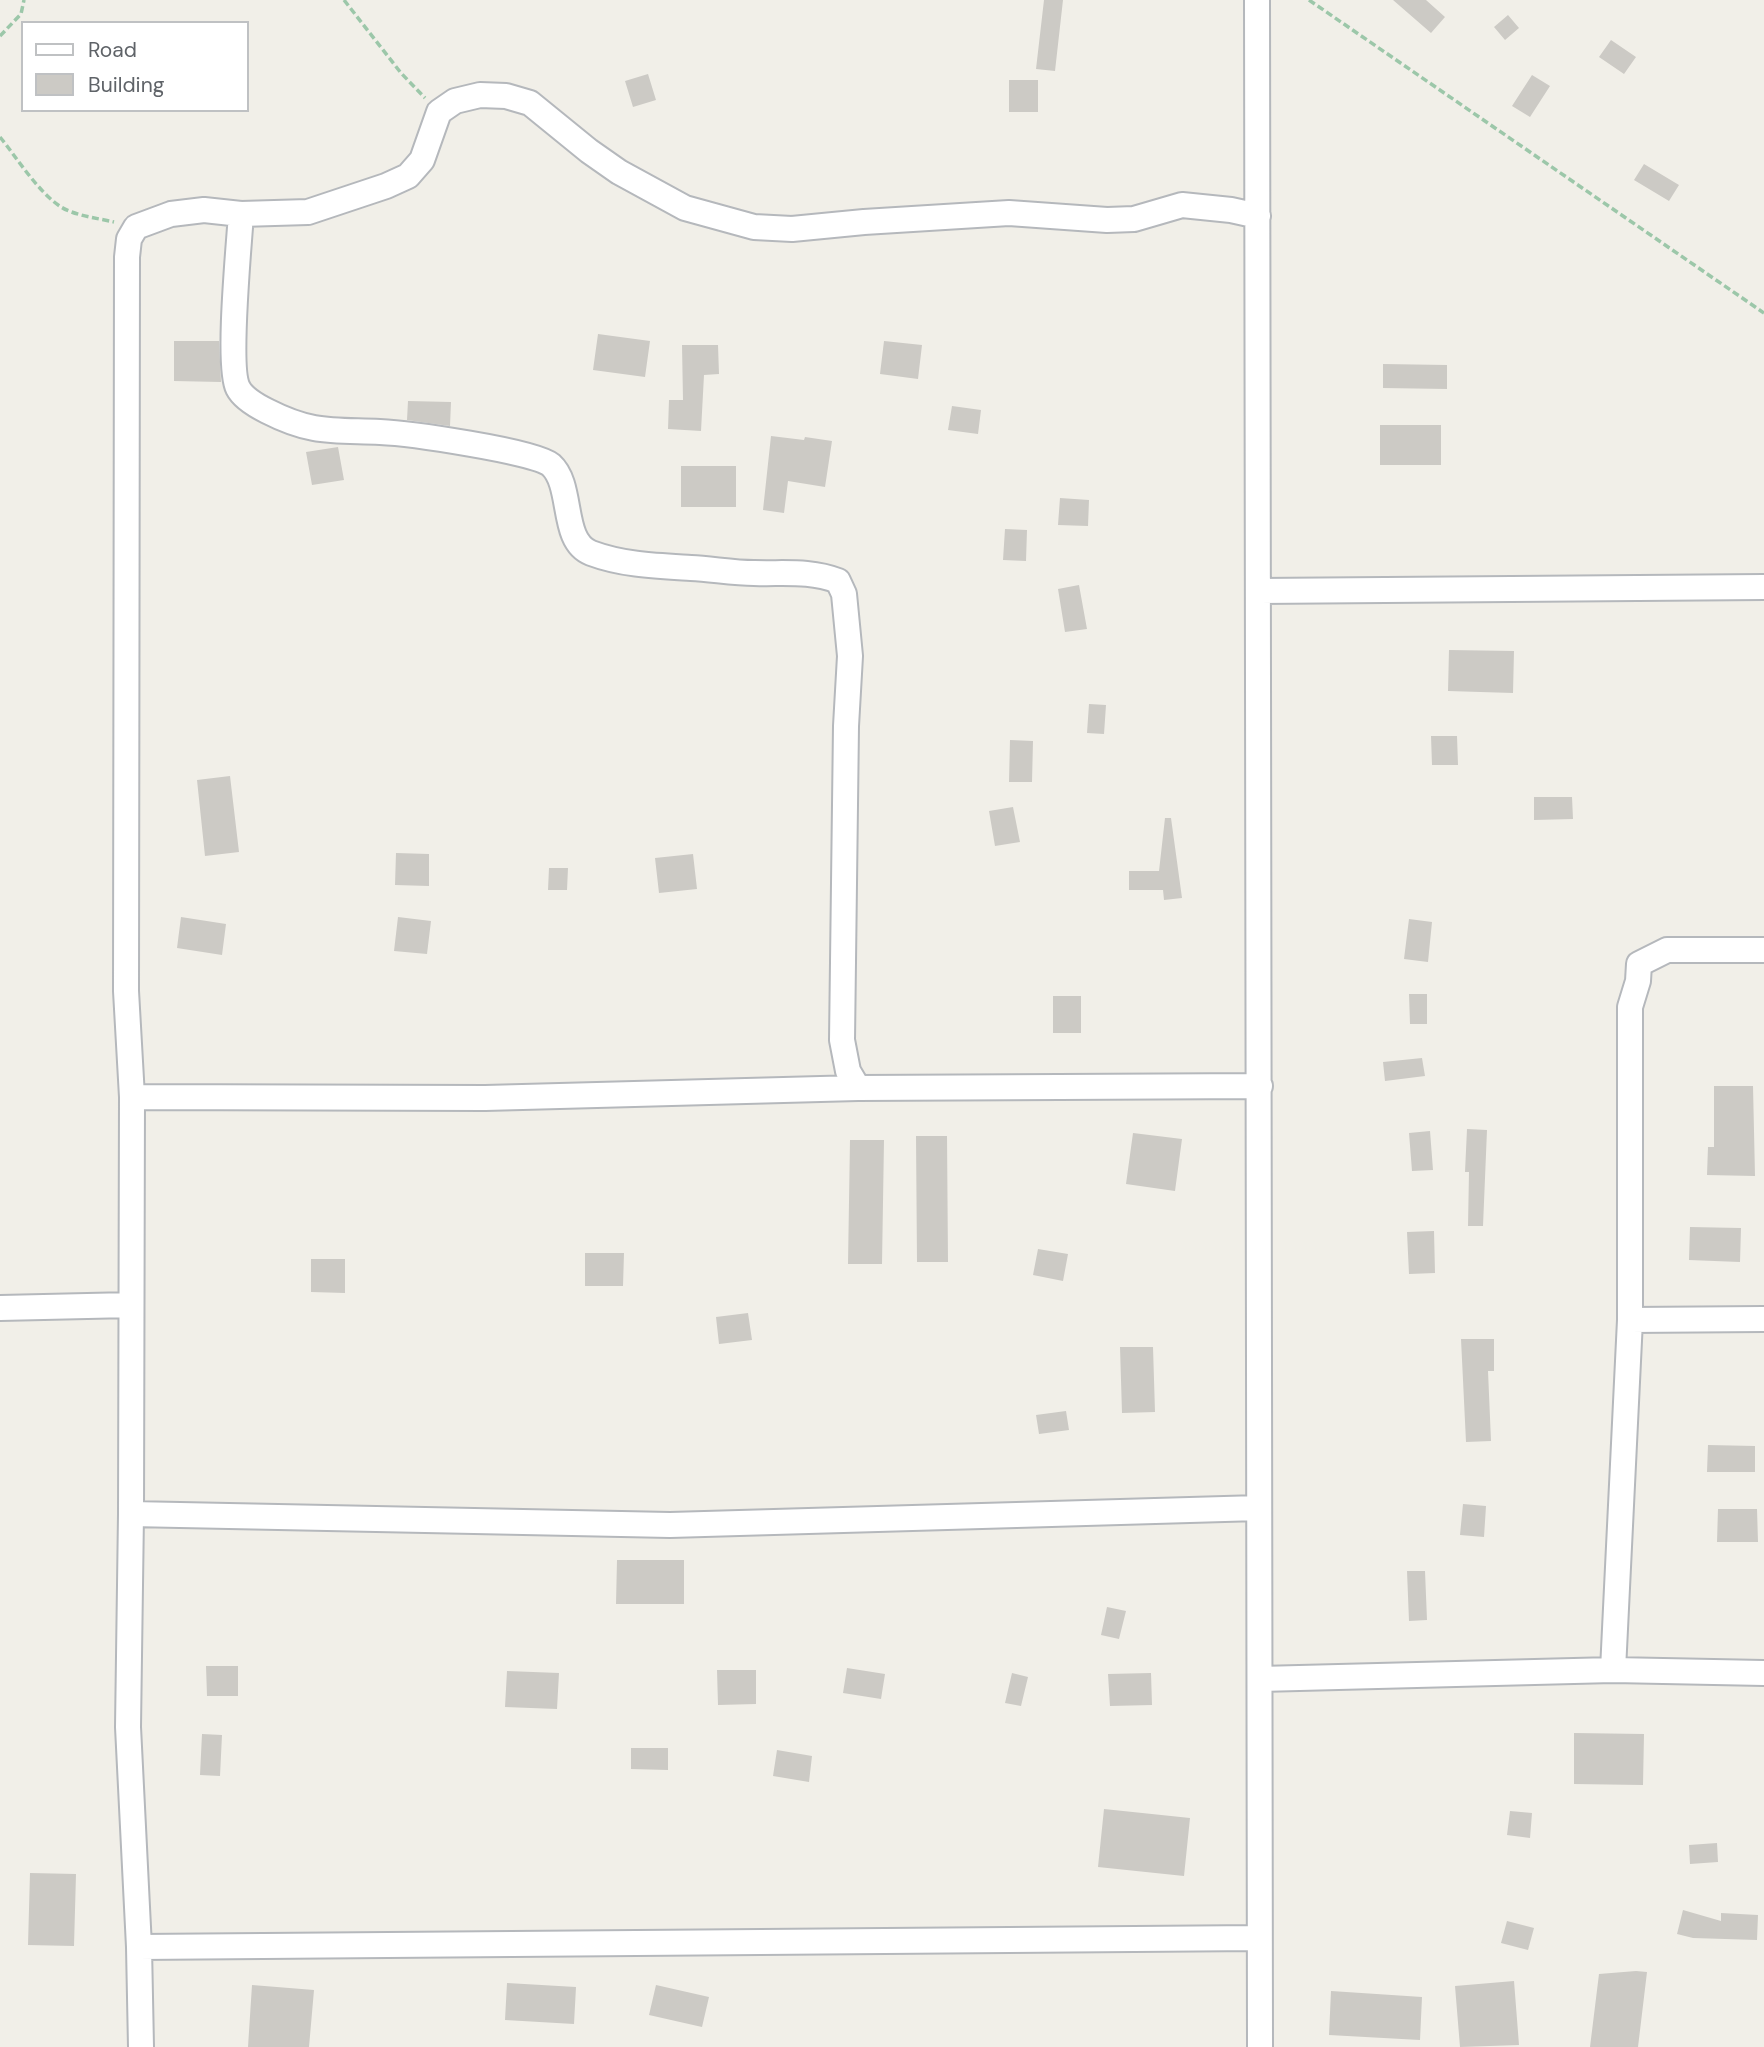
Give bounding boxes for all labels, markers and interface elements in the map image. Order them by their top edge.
legend [21,21,248,112]
text: Road [88,36,137,64]
text: Building [88,71,164,99]

